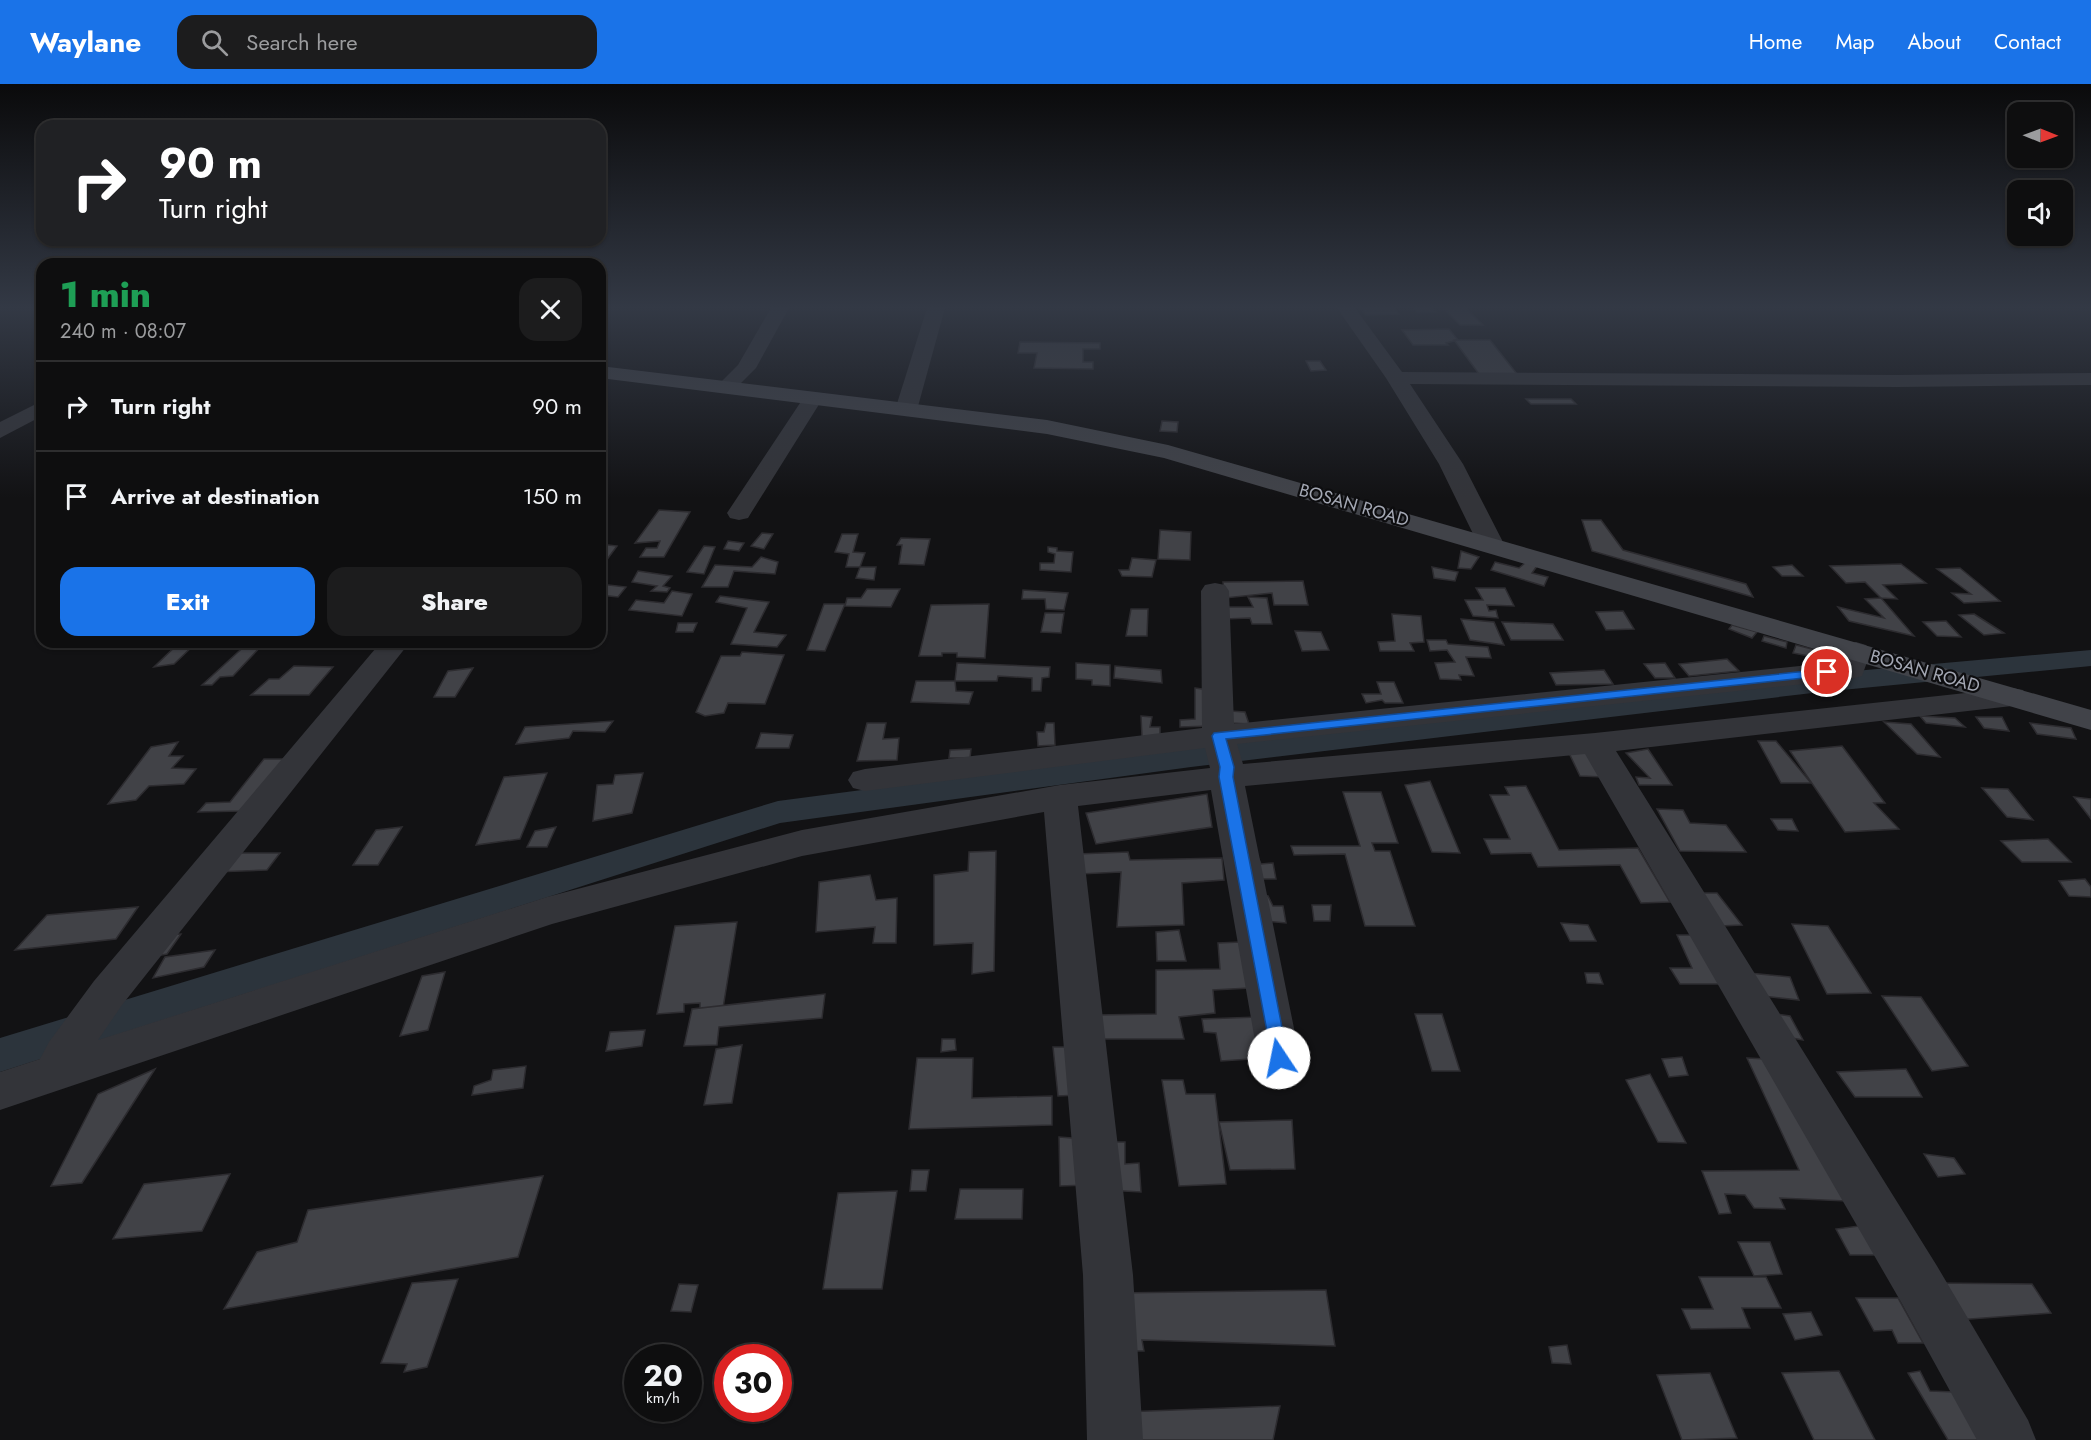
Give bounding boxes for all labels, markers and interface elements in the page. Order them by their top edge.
search box [177,15,597,69]
text: Waylane [30,22,141,63]
icon: search [198,26,231,59]
text: Search here [246,26,358,58]
text: Home [1749,27,1802,57]
text: Map [1835,27,1875,57]
text: About [1908,27,1961,57]
text: Contact [1994,27,2061,57]
north arrow [2007,102,2073,168]
map controls [2007,102,2073,246]
text: 90 m [159,133,262,194]
icon: right [60,144,138,222]
button: sound [2007,180,2073,246]
text: Turn right [159,189,267,228]
text: 1 min [60,268,151,320]
button: close [519,278,582,341]
text: 240 m · 08:07 [60,317,186,346]
icon: right [60,390,93,423]
text: Turn right [111,390,211,422]
text: 90 m [532,390,582,422]
street label: BOSAN ROAD [1296,477,1412,533]
icon: arrive [60,480,93,513]
text: Arrive at destination [111,480,320,512]
text: 150 m [523,480,582,512]
button: Exit [60,567,315,636]
button: Share [327,567,582,636]
street label: BOSAN ROAD [1867,643,1983,699]
pin [1801,646,1852,697]
icon: arrive [1810,655,1843,688]
position arrow [1247,1026,1311,1090]
speed limit sign: 30 [714,1344,792,1422]
text: 20 [643,1354,683,1397]
text: km/h [646,1387,680,1409]

